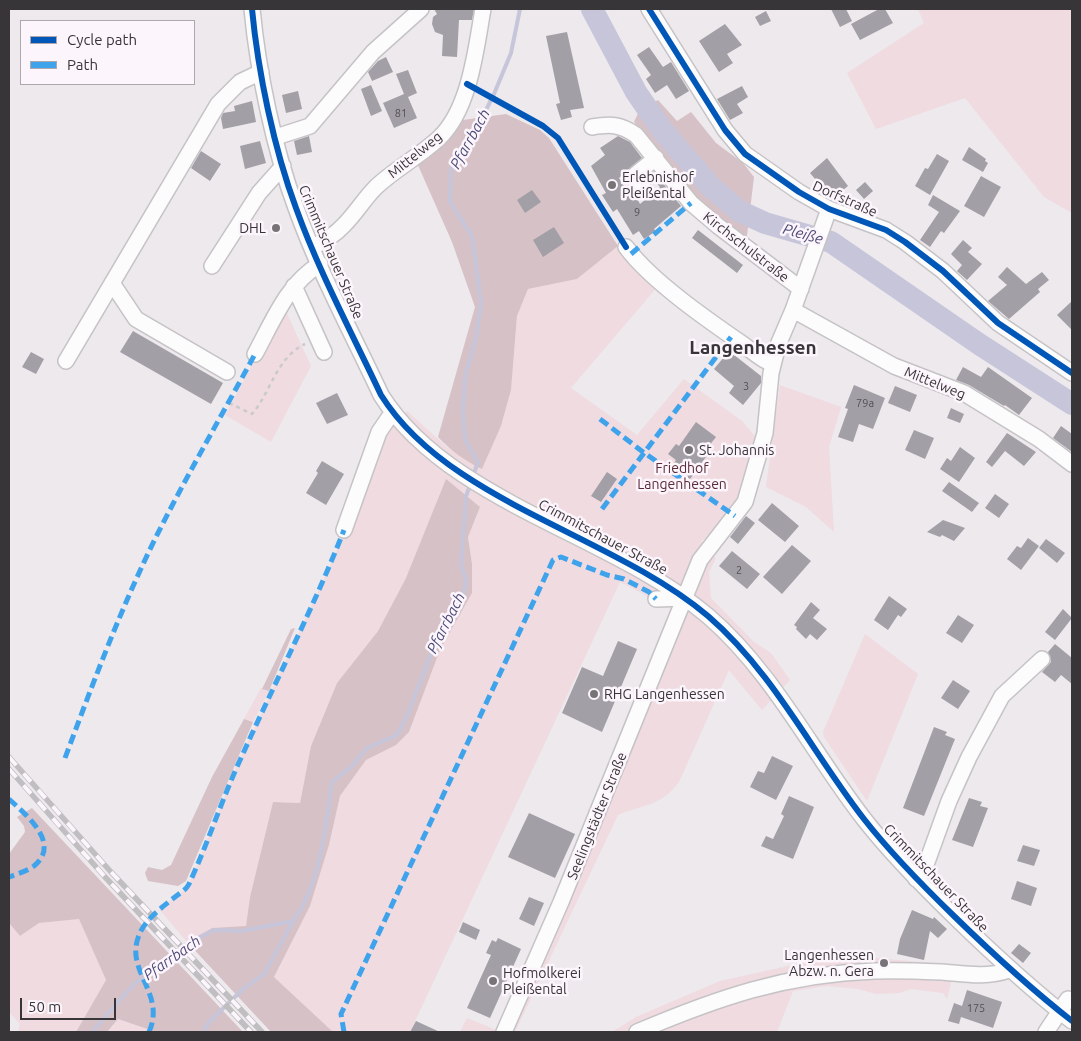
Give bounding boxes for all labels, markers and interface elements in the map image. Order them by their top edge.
legend [20,20,195,85]
text: Cycle path [67,31,137,48]
text: Path [67,56,98,73]
house number: 81 [395,106,407,120]
water label: Pfarrbach [446,106,494,172]
street label: Mittelweg [385,128,445,182]
place label: Erlebnishof Pleißental [622,169,694,202]
street label: Dorfstraße [810,177,880,221]
marker: Erlebnishof Pleißental [606,179,618,191]
street label: Crimmitschauer Straße [295,183,367,321]
house number: 9 [634,205,640,219]
street label: Kirchschulstraße [700,208,792,286]
place label: DHL [239,220,266,236]
water label: Pleiße [781,220,825,248]
marker: DHL [270,222,282,234]
district label: Langenhessen [689,337,817,359]
street label: Mittelweg [902,363,968,403]
house number: 3 [743,379,749,393]
house number: 79a [856,396,874,410]
place label: St. Johannis [699,442,774,458]
marker: St. Johannis [683,444,695,456]
park label: Friedhof Langenhessen [637,460,727,492]
street label: Crimmitschauer Straße [536,496,670,578]
house number: 2 [736,563,742,577]
water label: Pfarrbach [423,590,469,656]
place label: RHG Langenhessen [604,686,725,702]
marker: RHG Langenhessen [588,688,600,700]
street label: Seelingstädter Straße [564,750,630,882]
street label: Crimmitschauer Straße [880,820,992,936]
water label: Pfarrbach [140,932,204,984]
place label: Langenhessen Abzw. n. Gera [784,947,874,980]
marker: Langenhessen Abzw. n. Gera [878,957,890,969]
place label: Hofmolkerei Pleißental [503,965,581,998]
marker: Hofmolkerei Pleißental [487,975,499,987]
scale bar [22,988,119,1020]
text: 50 m [28,998,61,1015]
house number: 175 [967,1001,985,1015]

